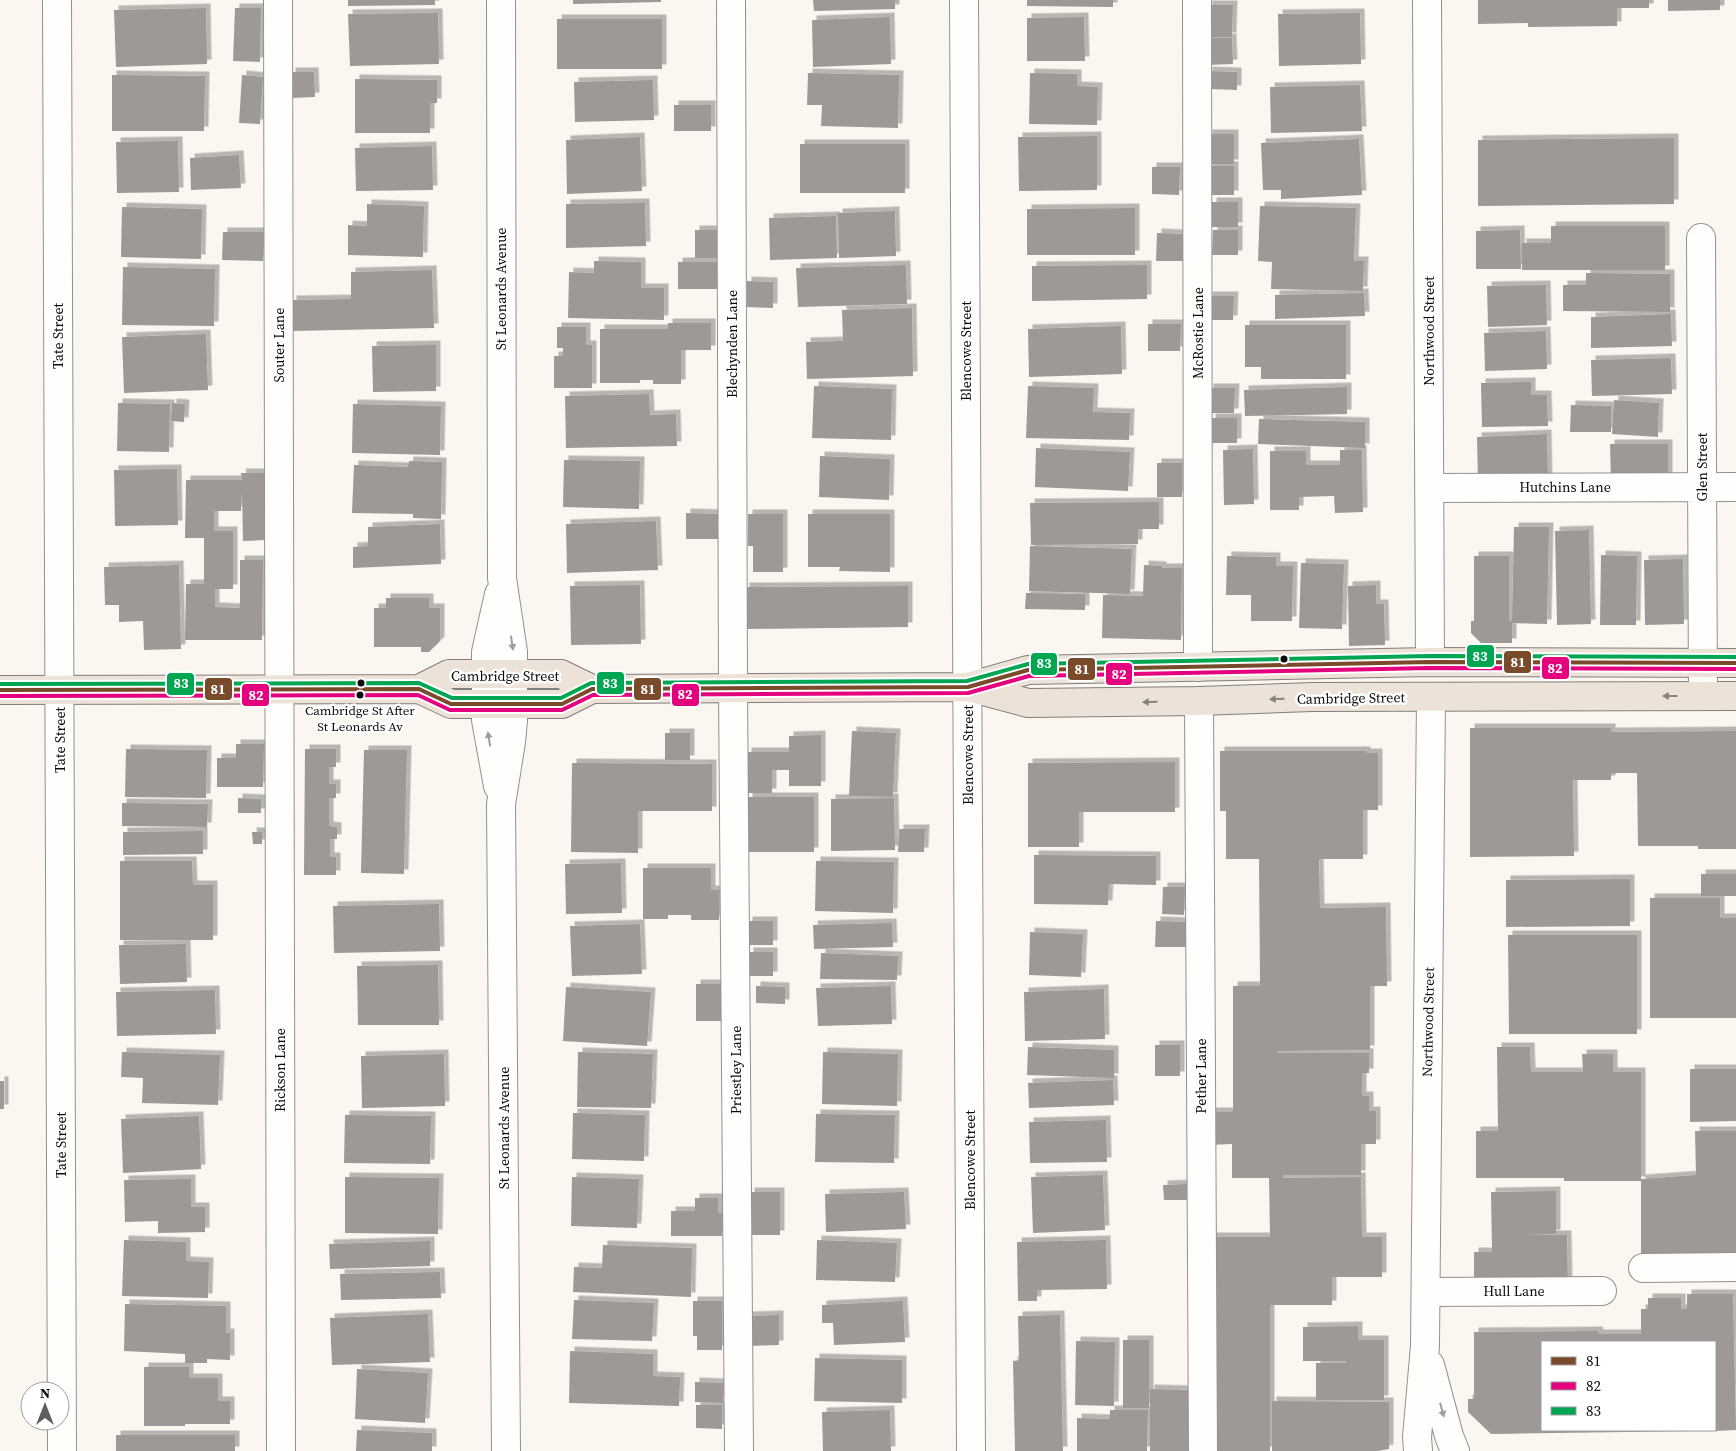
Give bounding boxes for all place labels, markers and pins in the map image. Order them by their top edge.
unlabelled marker [1279,654,1289,664]
unlabelled marker [356,678,366,688]
marker: Cambridge St After St Leonards Av [355,690,365,700]
place label: Cambridge St After St Leonards Av [305,702,415,735]

